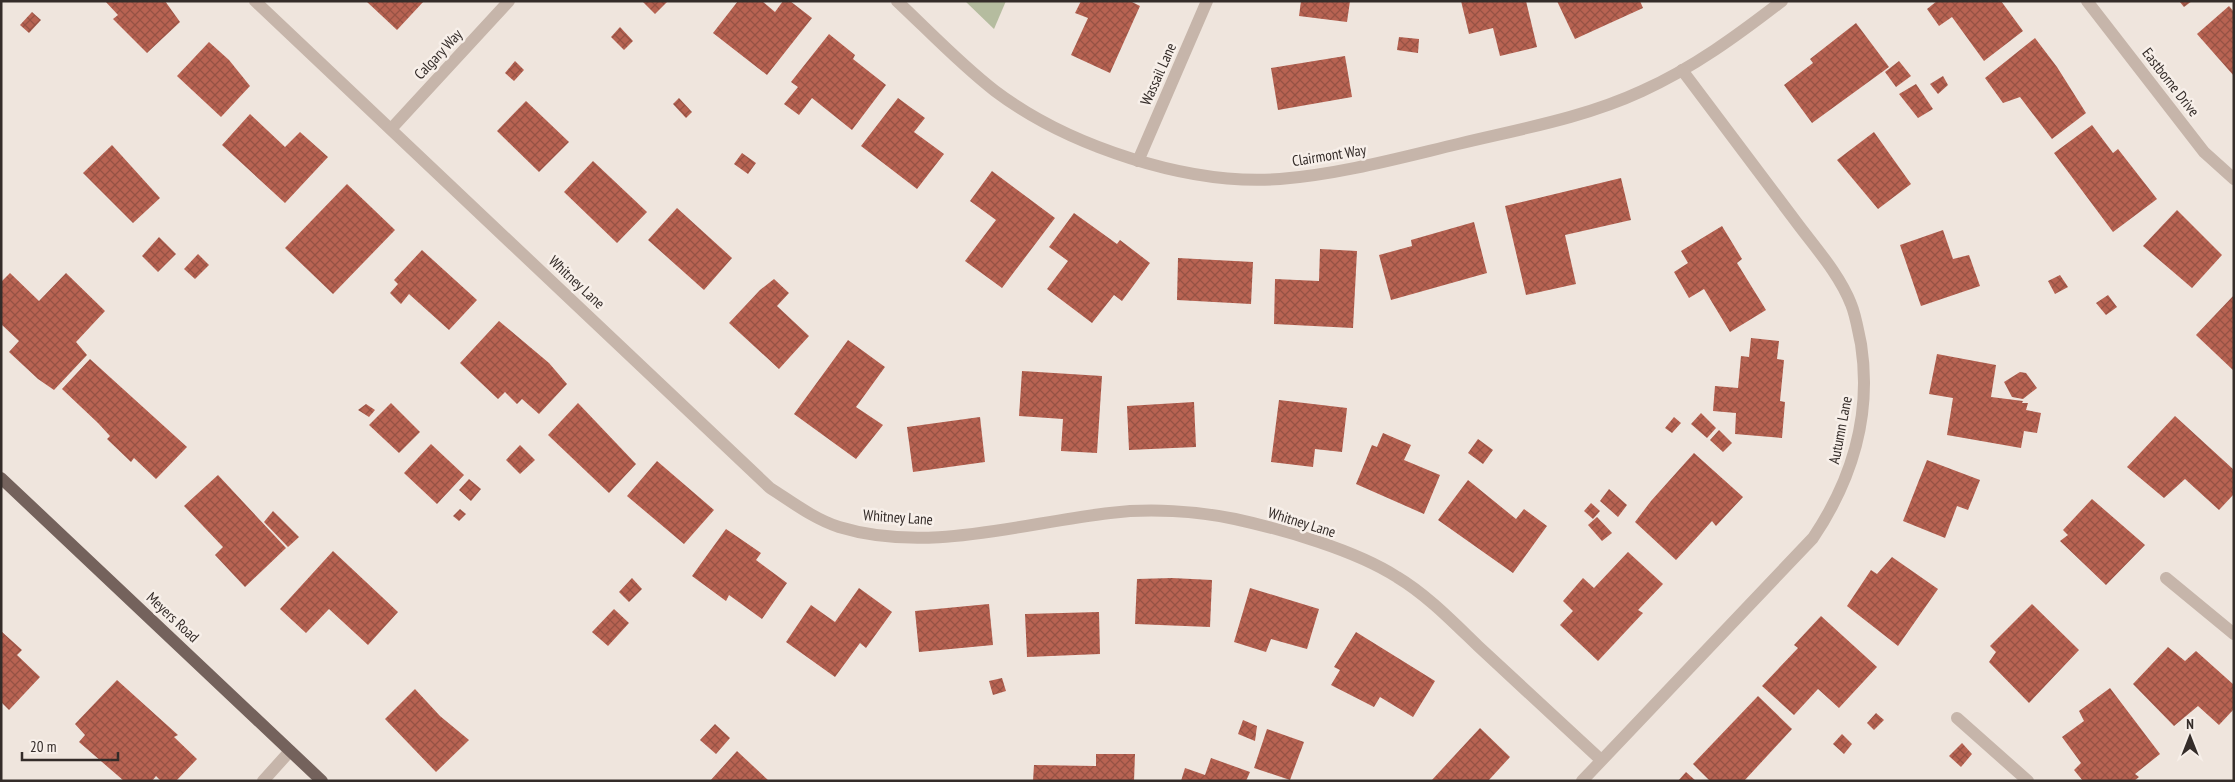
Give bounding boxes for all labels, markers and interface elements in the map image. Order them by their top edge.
street label: Calgary Way [410,25,466,83]
street label: Wassail Lane [1136,40,1180,108]
street label: Eastborne Drive [2138,44,2204,120]
street label: Clairmont Way [1291,140,1368,170]
street label: Whitney Lane [545,251,609,313]
street label: Autumn Lane [1824,395,1856,465]
street label: Whitney Lane [1266,503,1338,541]
street label: Whitney Lane [863,505,933,529]
street label: Meyers Road [143,588,203,646]
north arrow [2165,712,2215,762]
text: N [2186,715,2194,733]
scale bar [22,730,119,762]
text: 20 m [30,737,56,756]

